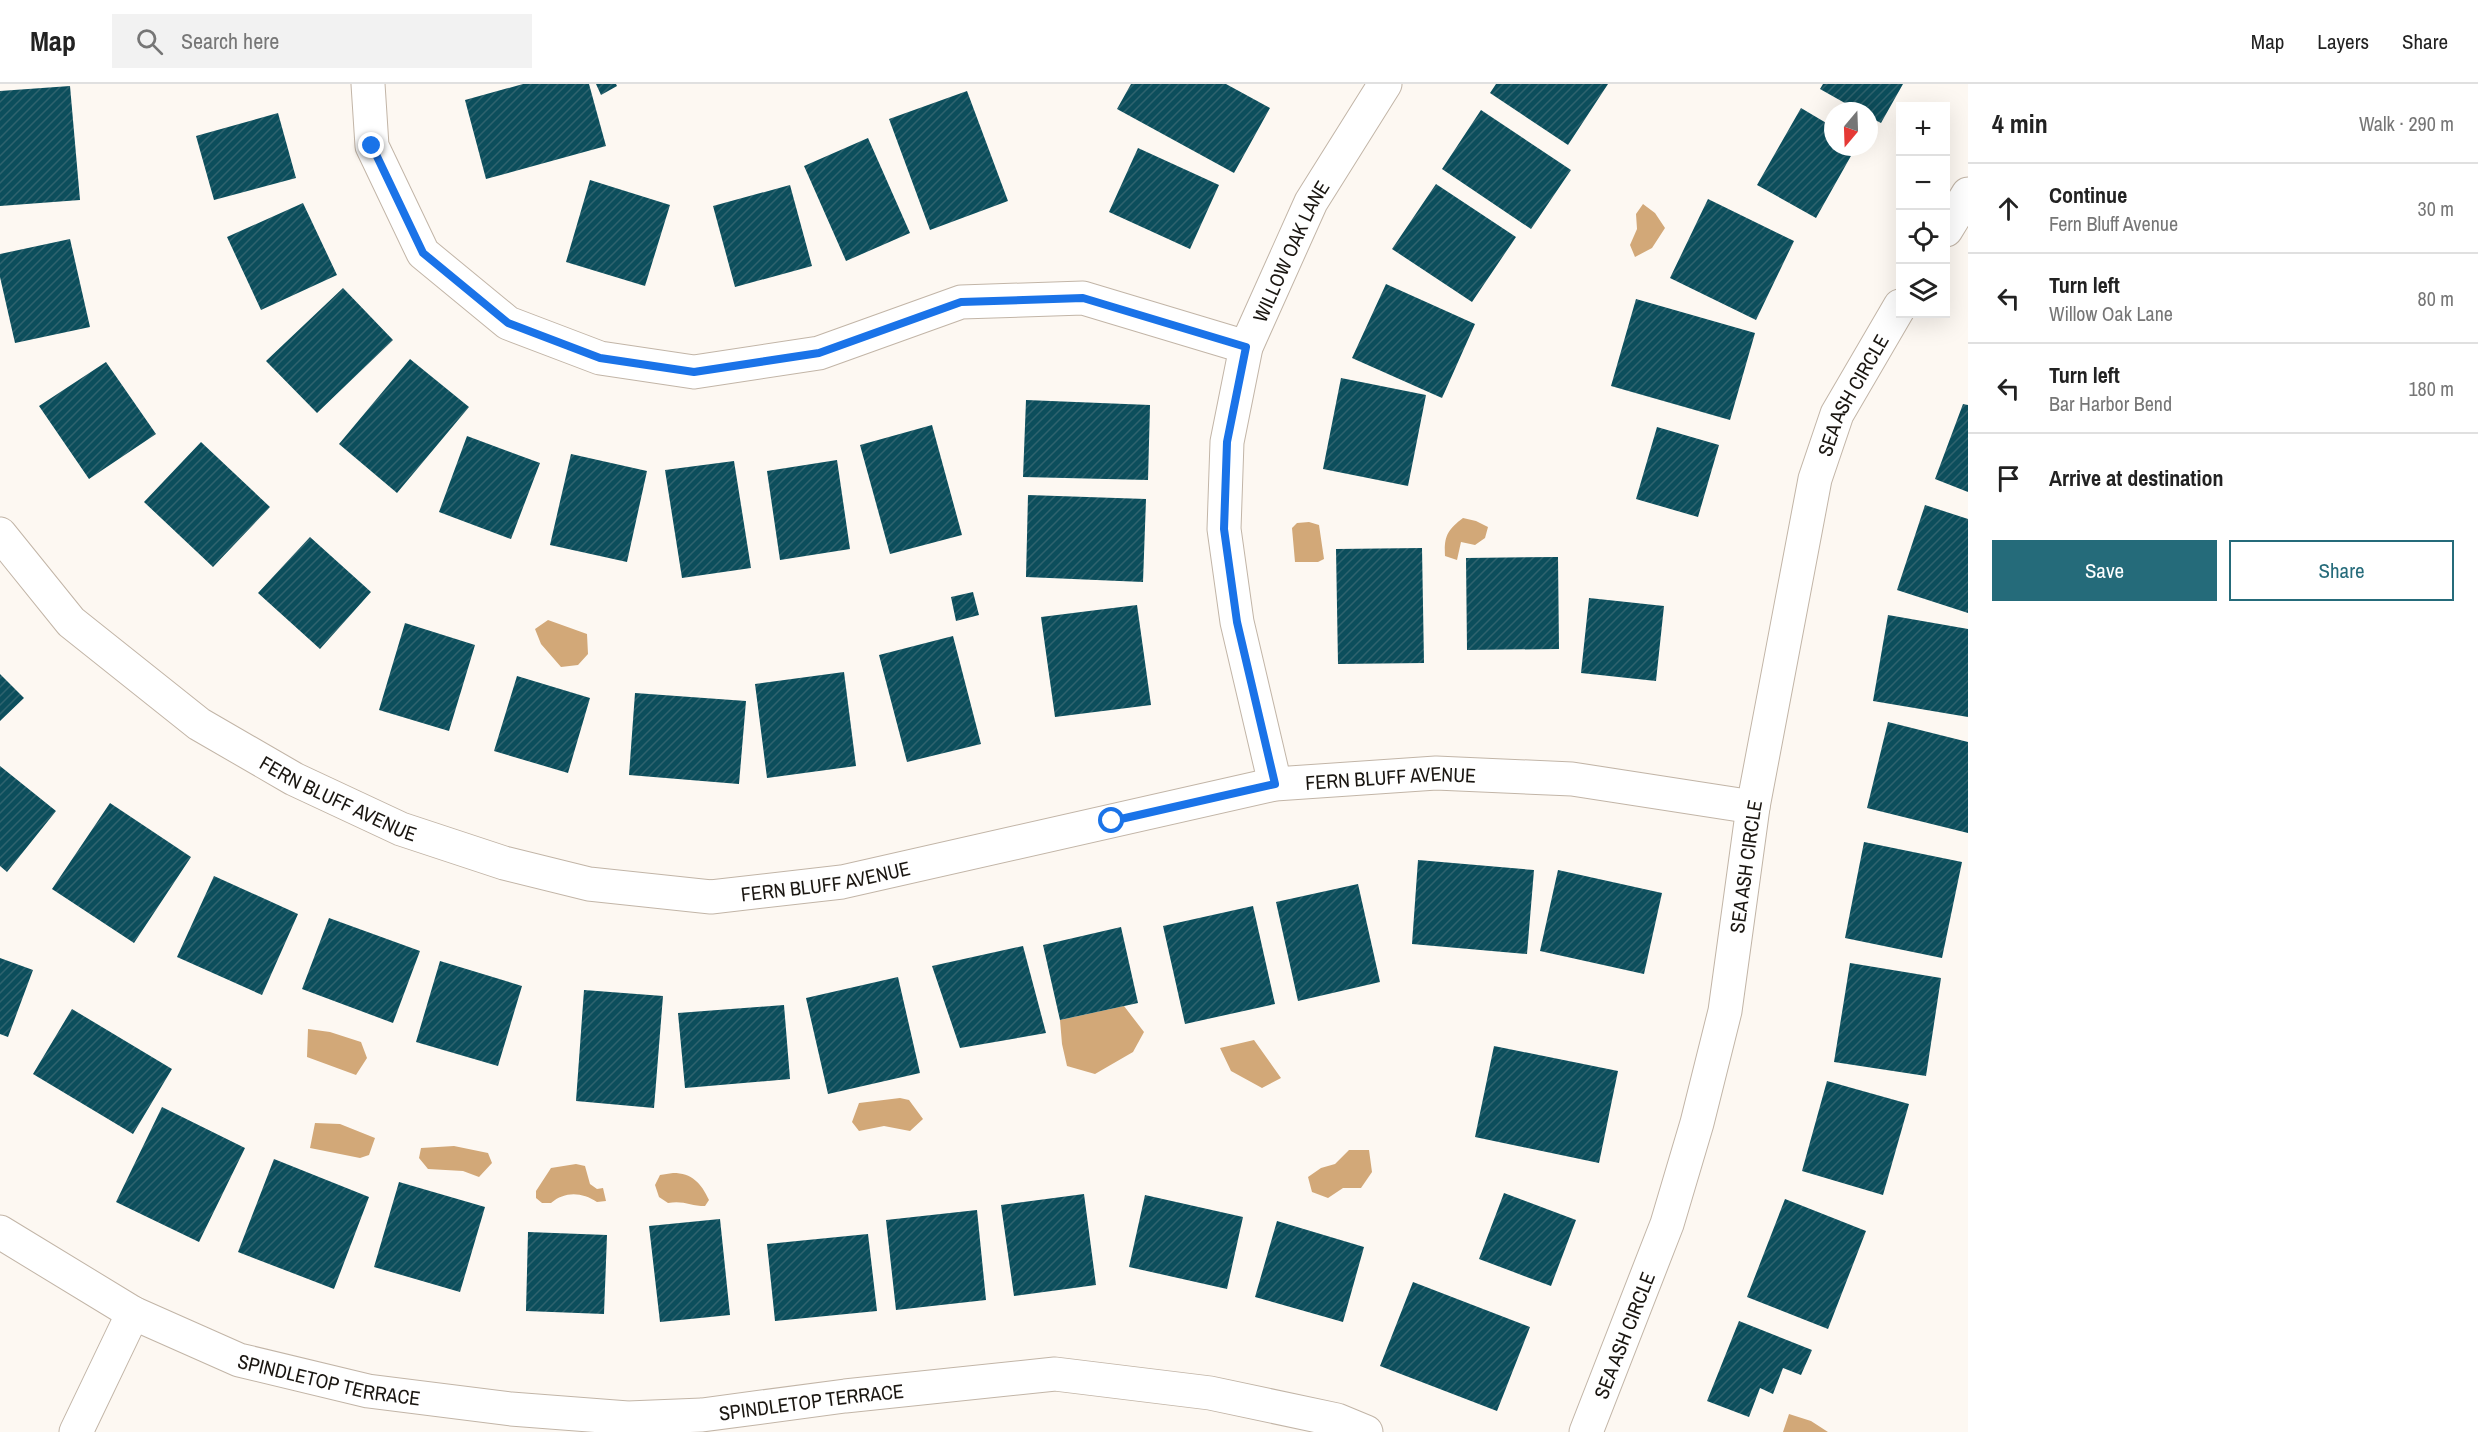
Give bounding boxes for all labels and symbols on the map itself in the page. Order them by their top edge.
north arrow [1824,102,1878,156]
route end [358,132,384,158]
street label: WILLOW OAK LANE [1246,175,1335,326]
street label: SEA ASH CIRCLE [1810,329,1894,459]
street label: FERN BLUFF AVENUE [255,749,420,847]
street label: FERN BLUFF AVENUE [1304,759,1477,795]
street label: SEA ASH CIRCLE [1722,797,1768,935]
route start [1098,807,1124,833]
street label: FERN BLUFF AVENUE [739,854,913,907]
street label: SEA ASH CIRCLE [1587,1268,1661,1402]
street label: SPINDLETOP TERRACE [235,1347,422,1411]
street label: SPINDLETOP TERRACE [717,1376,905,1426]

